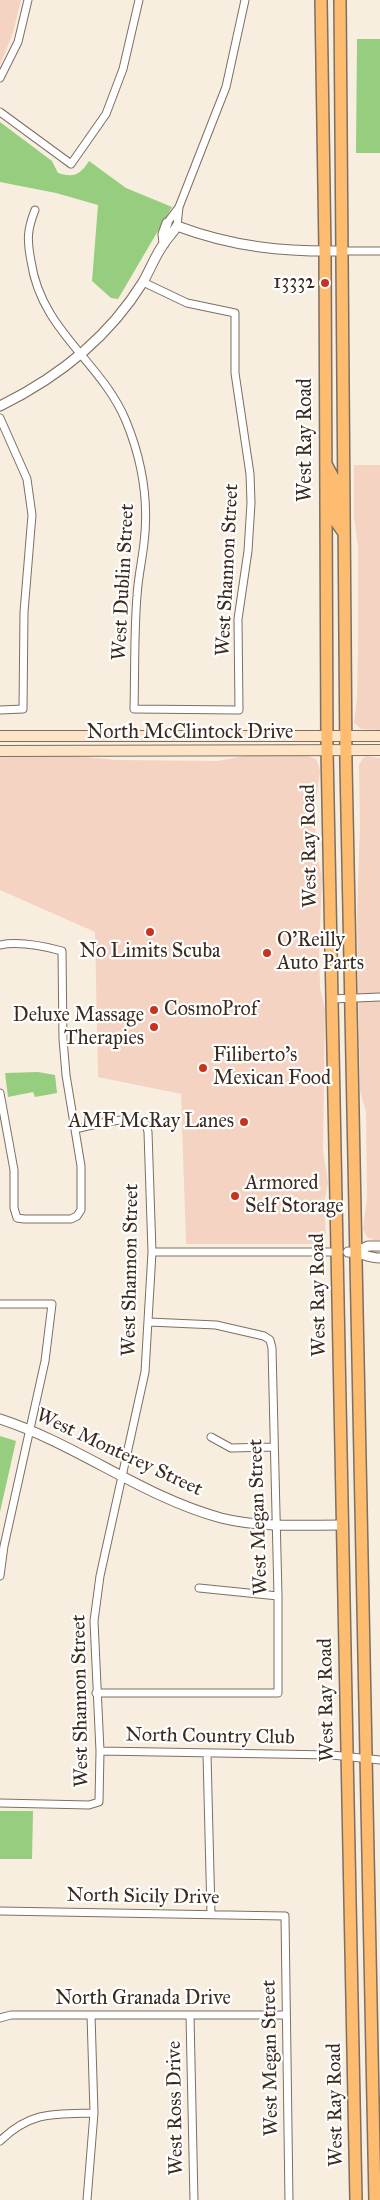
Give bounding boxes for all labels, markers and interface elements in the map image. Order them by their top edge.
place label: 13332 [273,271,315,295]
marker: 13332 [319,277,331,289]
street label: West Ray Road [294,378,318,502]
street label: West Shannon Street [211,483,245,657]
street label: West Dublin Street [108,503,140,661]
street label: North McClintock Drive [87,721,293,745]
street label: West Ray Road [297,784,323,908]
marker: No Limits Scuba [144,926,156,938]
place label: O'Reilly Auto Parts [277,929,364,976]
place label: No Limits Scuba [79,940,221,964]
marker: O'Reilly Auto Parts [261,947,273,959]
place label: CosmoProf [164,998,257,1022]
place label: Deluxe Massage Therapies [13,1004,144,1051]
marker: CosmoProf [148,1004,160,1016]
marker: Deluxe Massage Therapies [148,1021,160,1033]
place label: Filiberto’s Mexican Food [213,1044,331,1091]
marker: Filiberto’s Mexican Food [197,1062,209,1074]
place label: AMF McRay Lanes [68,1110,234,1134]
marker: AMF McRay Lanes [238,1116,250,1128]
place label: Armored Self Storage [245,1172,344,1219]
street label: West Shannon Street [117,1183,145,1357]
marker: Armored Self Storage [229,1190,241,1202]
street label: West Ray Road [306,1233,332,1357]
street label: West Monterey Street [32,1404,206,1502]
street label: West Megan Street [244,1438,274,1596]
street label: West Shannon Street [67,1614,95,1788]
street label: West Ray Road [314,1638,340,1762]
street label: North Country Club [125,1724,295,1750]
street label: North Sicily Drive [66,1884,220,1910]
street label: West Megan Street [258,1980,284,2136]
street label: North Granada Drive [55,1987,231,2011]
street label: West Ross Drive [163,2041,189,2175]
street label: West Ray Road [323,2043,349,2167]

